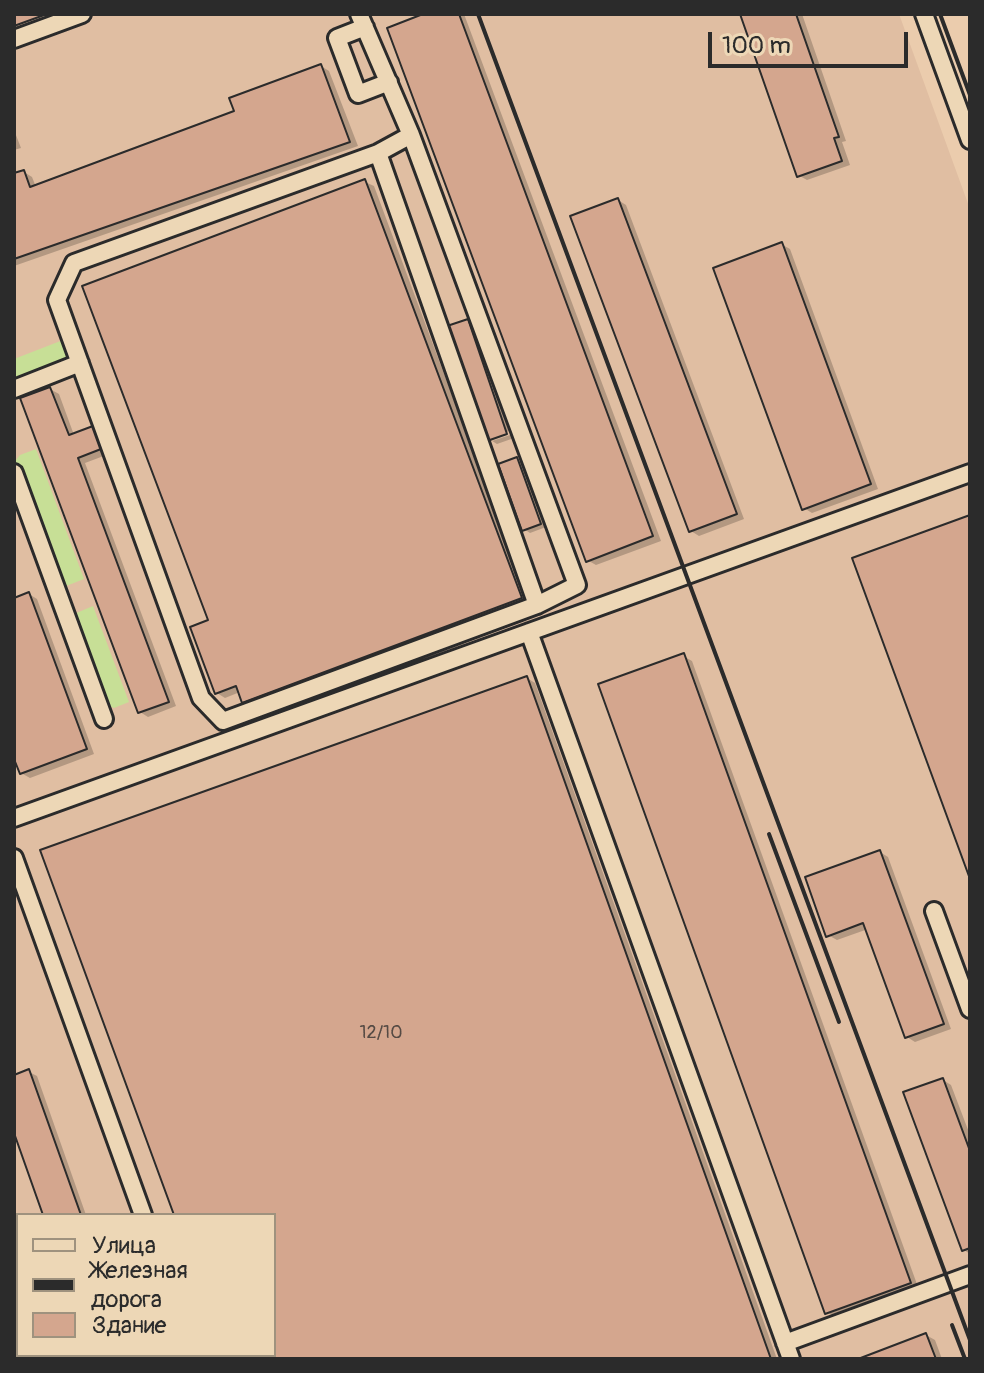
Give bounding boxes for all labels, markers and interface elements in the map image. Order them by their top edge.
scale bar [712,16,912,66]
text: 100 m [722,31,791,60]
house number: 12/10 [360,1022,402,1044]
legend [16,1213,276,1357]
text: Улица [92,1231,156,1260]
text: Железная дорога [91,1256,188,1314]
text: Здание [92,1311,166,1340]

